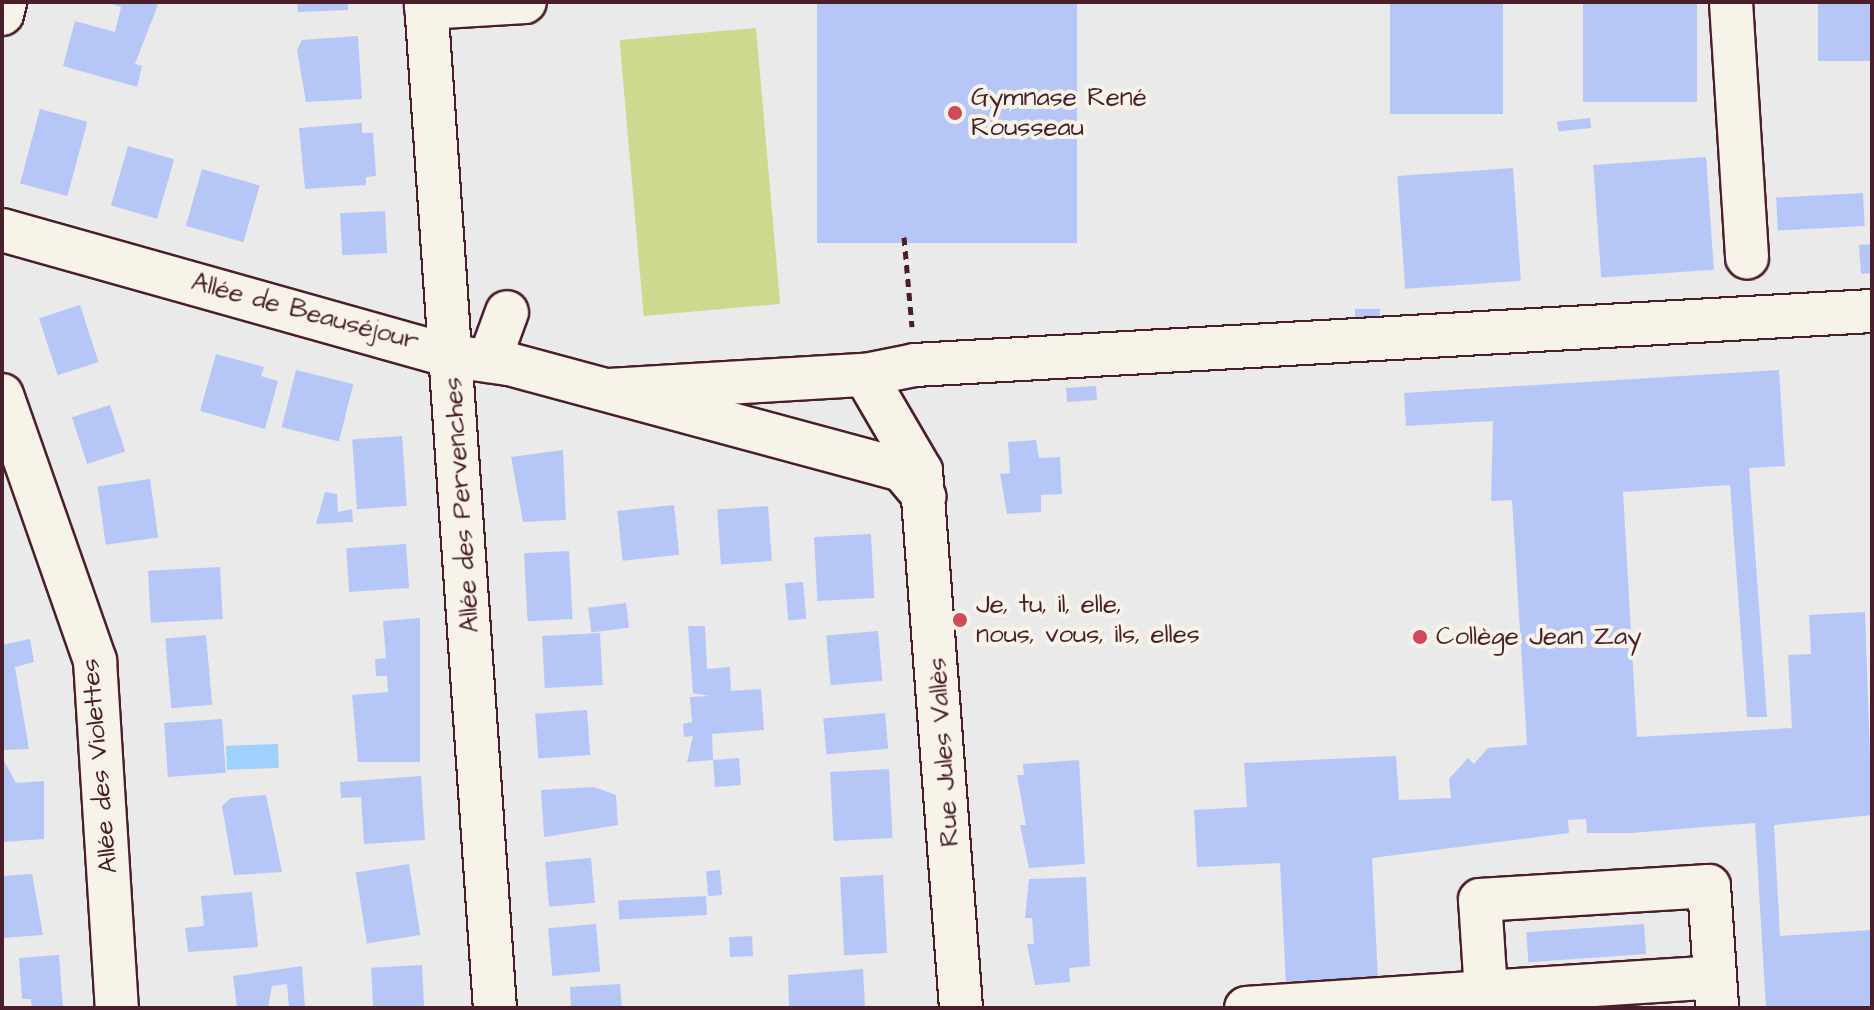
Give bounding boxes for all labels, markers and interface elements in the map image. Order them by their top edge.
place label: Gymnase René Rousseau [971,82,1147,144]
marker: Gymnase René Rousseau [946,104,964,122]
street label: Allée de Beauséjour [188,267,422,357]
street label: Allée des Pervenches [438,376,486,634]
place label: Je, tu, il, elle, nous, vous, ils, elles [976,589,1200,650]
marker: Je, tu, il, elle, nous, vous, ils, elles [951,611,969,629]
place label: Collège Jean Zay [1436,621,1642,653]
marker: Collège Jean Zay [1411,628,1429,646]
street label: Rue Jules Vallès [922,656,966,848]
street label: Allée des Violettes [75,657,125,875]

